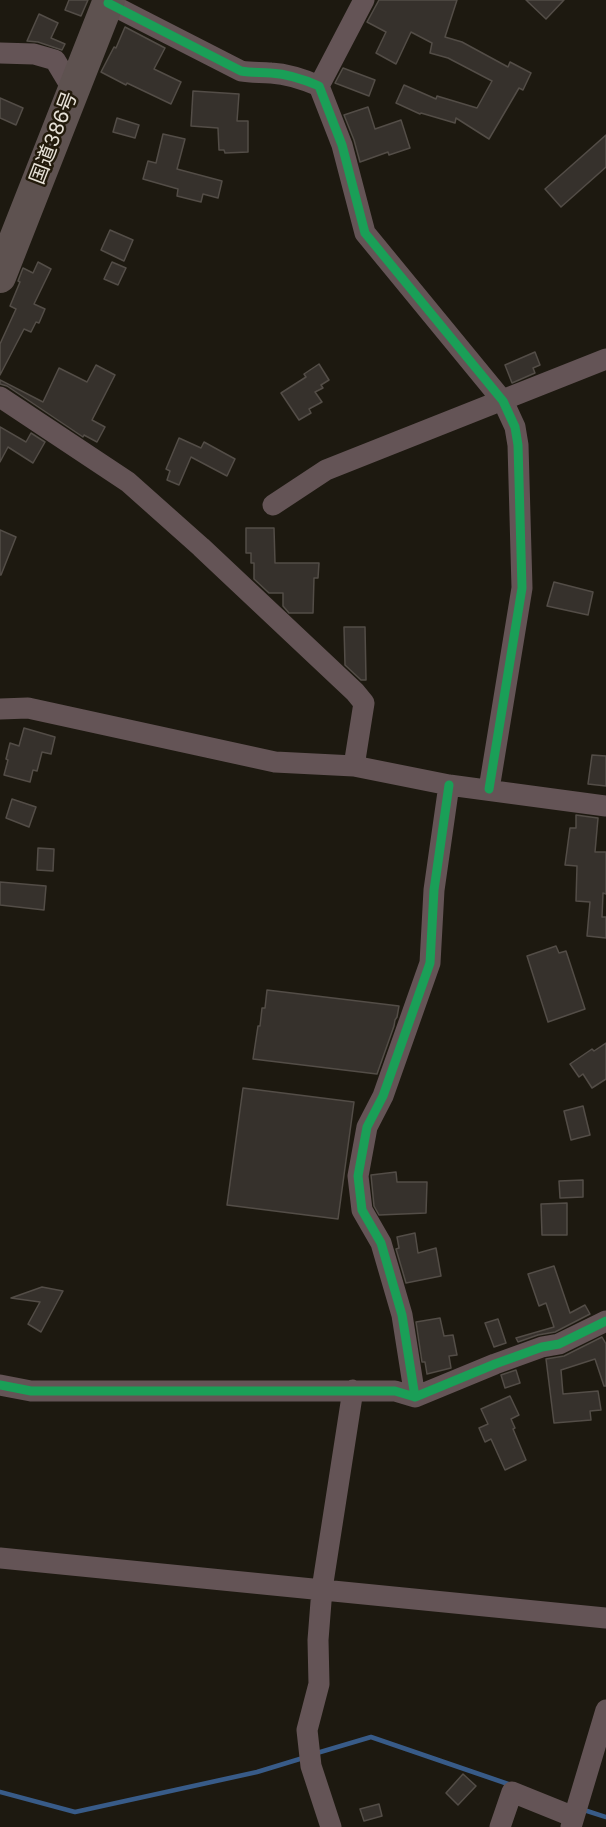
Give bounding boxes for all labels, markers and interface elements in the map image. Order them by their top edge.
street label: 国道386号 [25,88,83,188]

